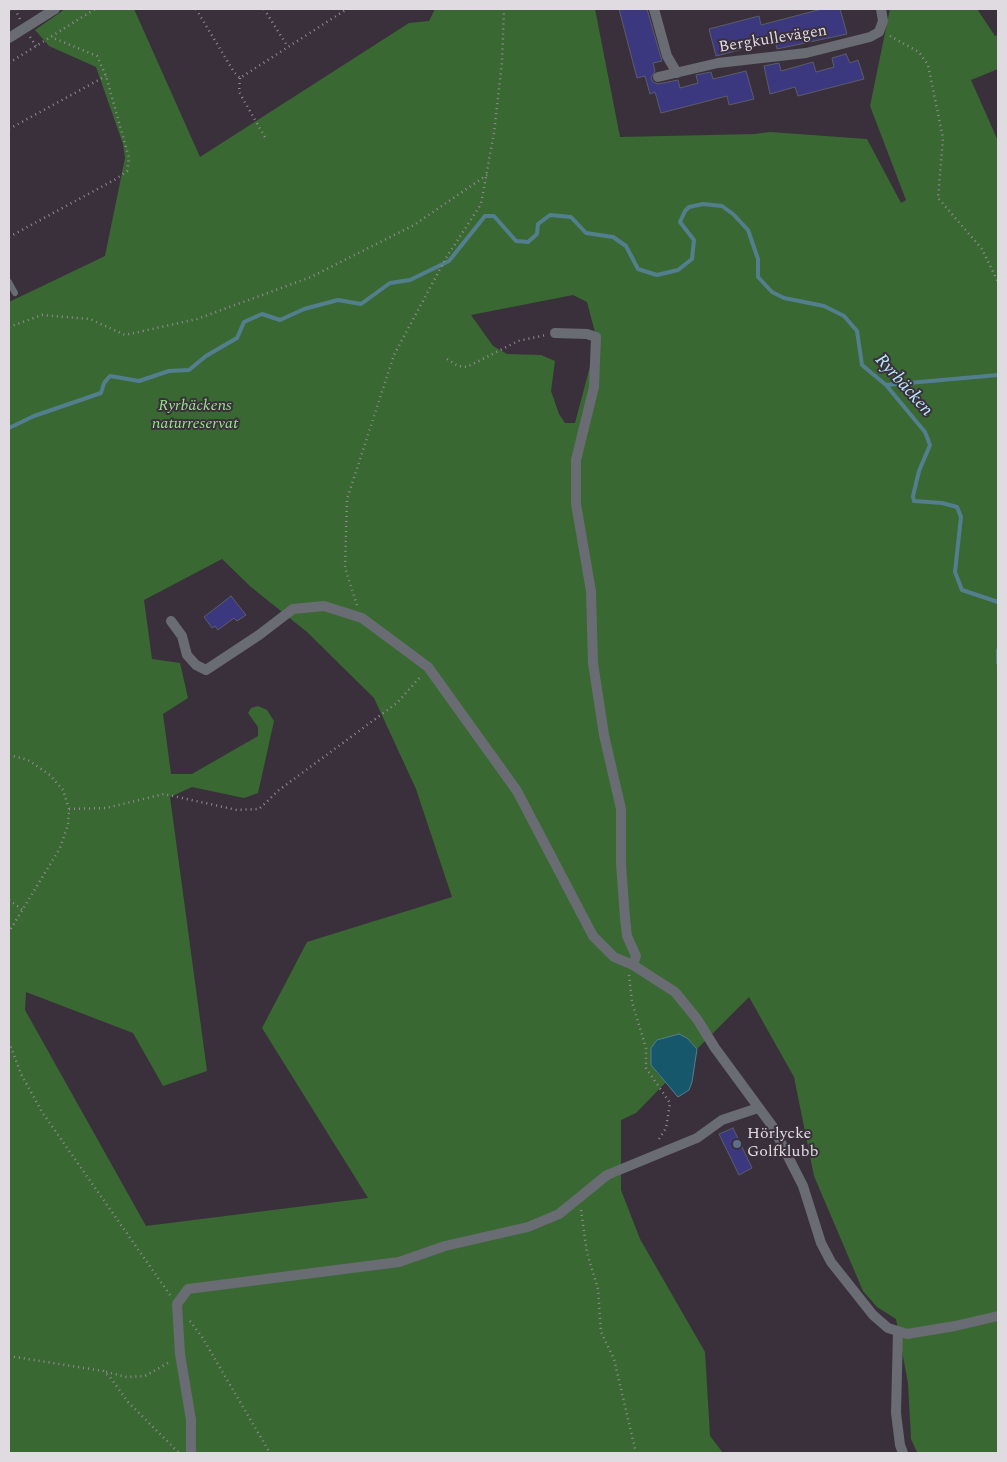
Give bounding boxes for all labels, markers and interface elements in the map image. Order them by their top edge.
street label: Bergkullevägen [718,22,828,58]
water label: Ryrbäcken [869,350,937,422]
park label: Ryrbäckens naturreservat [152,397,238,435]
place label: Hörlycke Golfklubb [747,1125,818,1163]
marker: Hörlycke Golfklubb [731,1138,743,1150]

